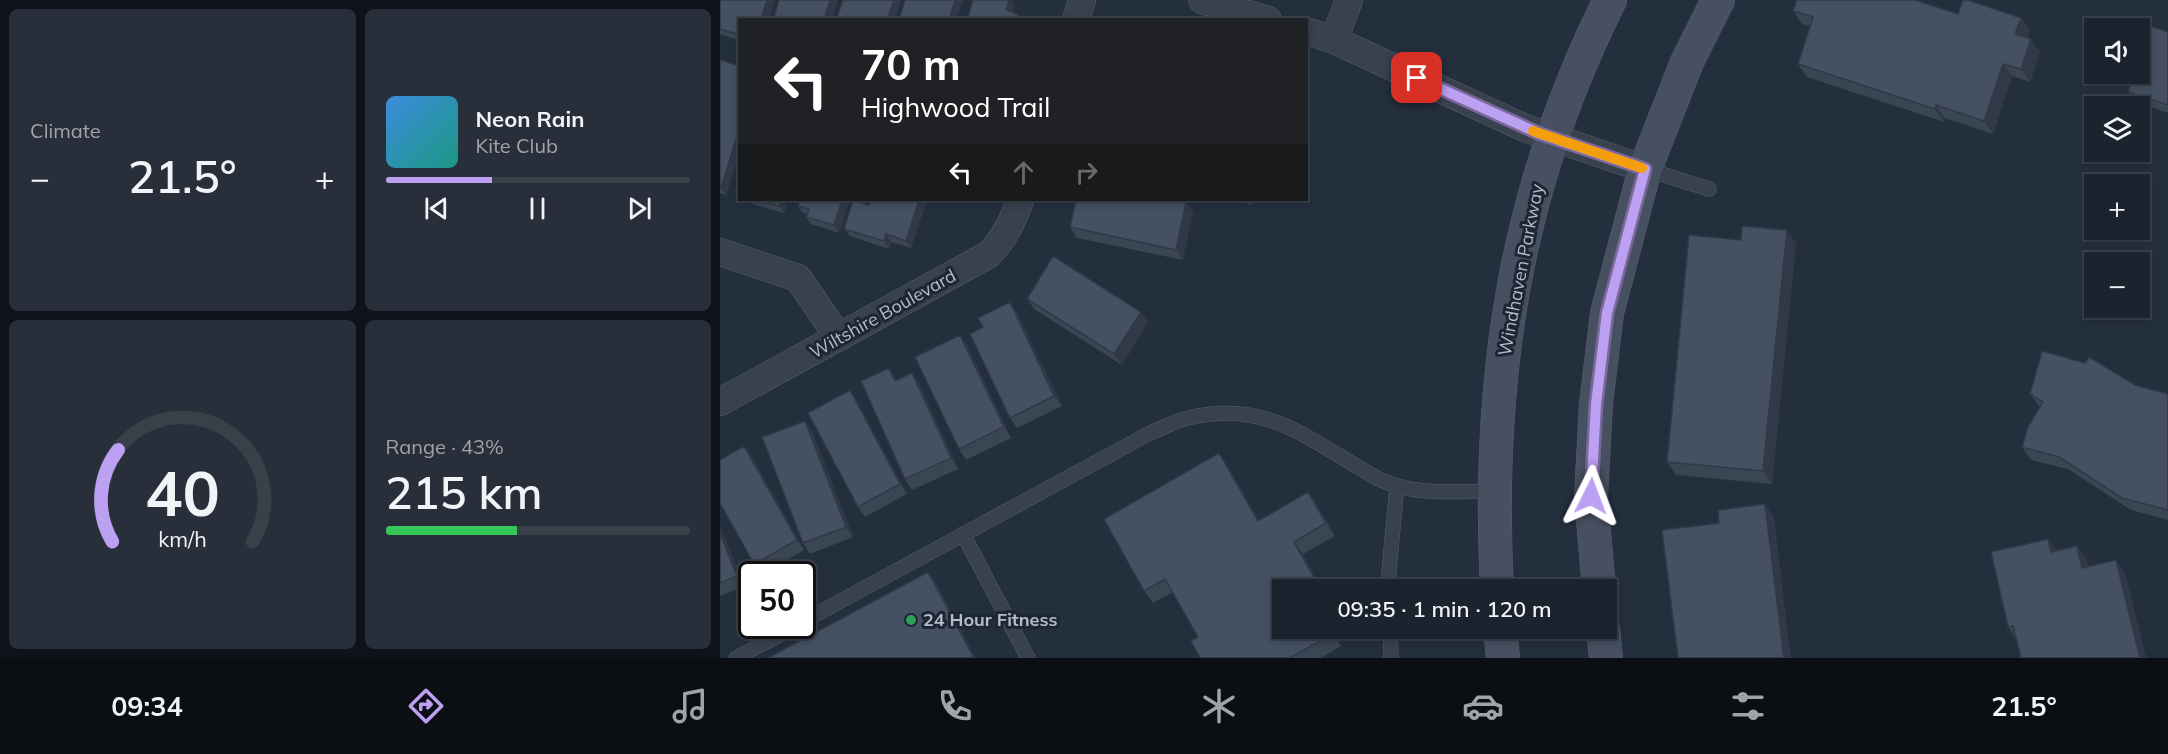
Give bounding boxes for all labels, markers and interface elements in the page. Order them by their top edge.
map controls [2084,18,2150,318]
button: sound [2084,18,2150,84]
text: 70 m [861,38,961,91]
icon: left [762,42,840,120]
pin [1391,52,1442,103]
icon: arrive [1400,61,1433,94]
text: Highwood Trail [861,90,1050,124]
button: layers [2084,96,2150,162]
text: Neon Rain [476,105,584,133]
text: Climate [30,118,101,143]
text: Kite Club [476,133,558,158]
text: 21.5° [128,148,237,204]
icon: left [944,156,977,189]
icon: ahead [1007,156,1040,189]
icon: right [1070,156,1103,189]
text: − [30,157,50,198]
text: + [315,157,334,198]
button: + [2084,174,2150,240]
street label: Windhaven Parkway [1493,182,1549,358]
icon: previous [420,192,453,225]
icon: pause [521,192,554,225]
icon: next [623,192,656,225]
button: − [2084,252,2150,318]
street label: Wiltshire Boulevard [806,264,960,363]
text: Range · 43% [386,434,504,459]
text: 40 [145,453,220,532]
text: 215 km [386,464,542,520]
position arrow [1559,464,1623,528]
text: km/h [158,525,206,552]
speed limit sign: 50 [738,561,816,639]
text: 09:35 · 1 min · 120 m [1337,595,1552,623]
place label: 24 Hour Fitness [923,608,1057,631]
marker: 24 Hour Fitness [904,613,918,627]
icon: directions [405,685,447,727]
icon: music [669,685,711,727]
icon: phone [934,685,976,727]
icon: climate [1198,685,1240,727]
icon: car [1462,685,1504,727]
icon: filters [1727,685,1769,727]
text: 09:34 [111,689,183,723]
text: 21.5° [1991,689,2057,723]

